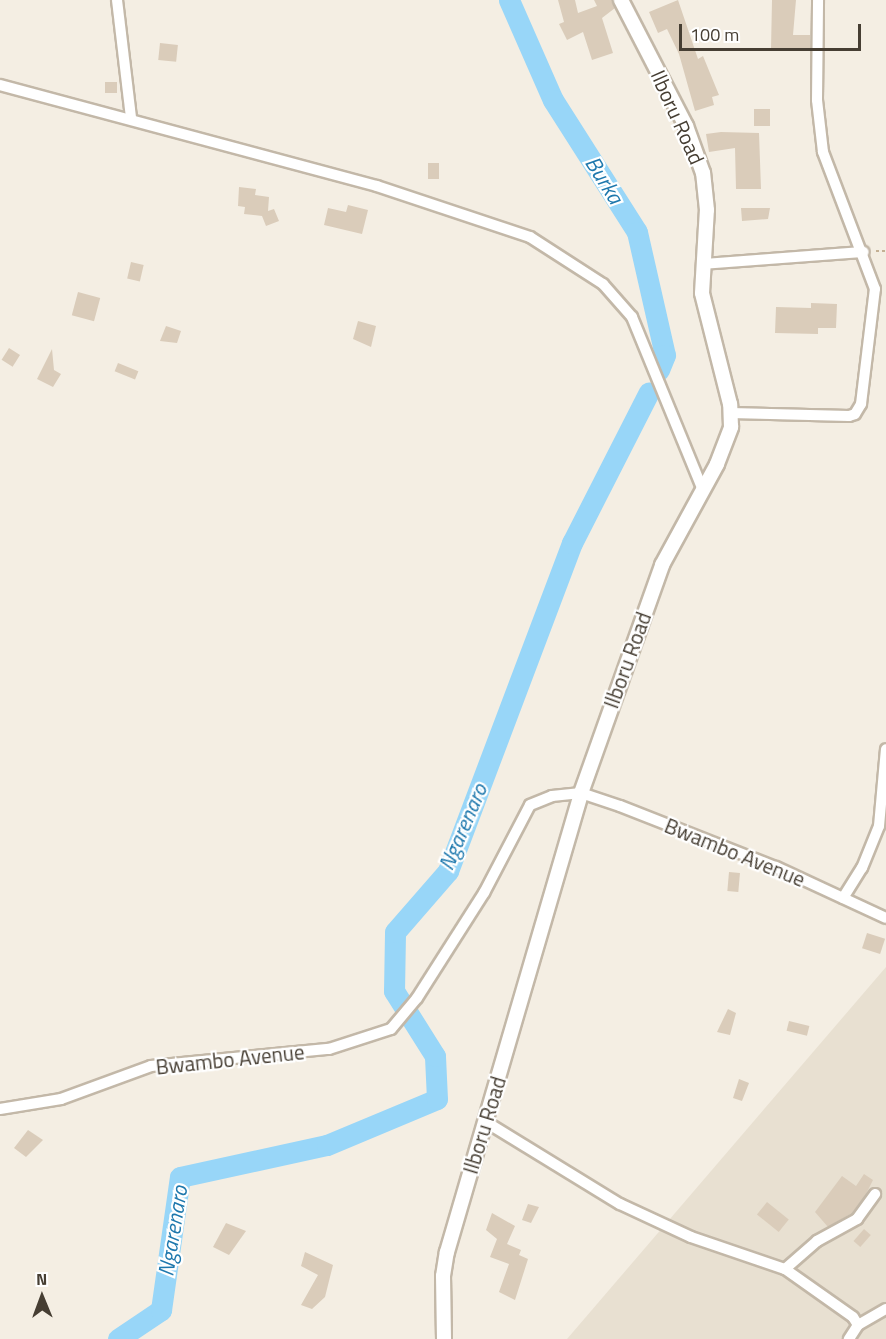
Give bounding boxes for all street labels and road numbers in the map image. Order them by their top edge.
street label: Ilboru Road [646,66,710,168]
street label: Ilboru Road [598,608,656,712]
street label: Bwambo Avenue [661,812,809,892]
street label: Bwambo Avenue [154,1039,306,1079]
street label: Ilboru Road [457,1073,511,1177]

